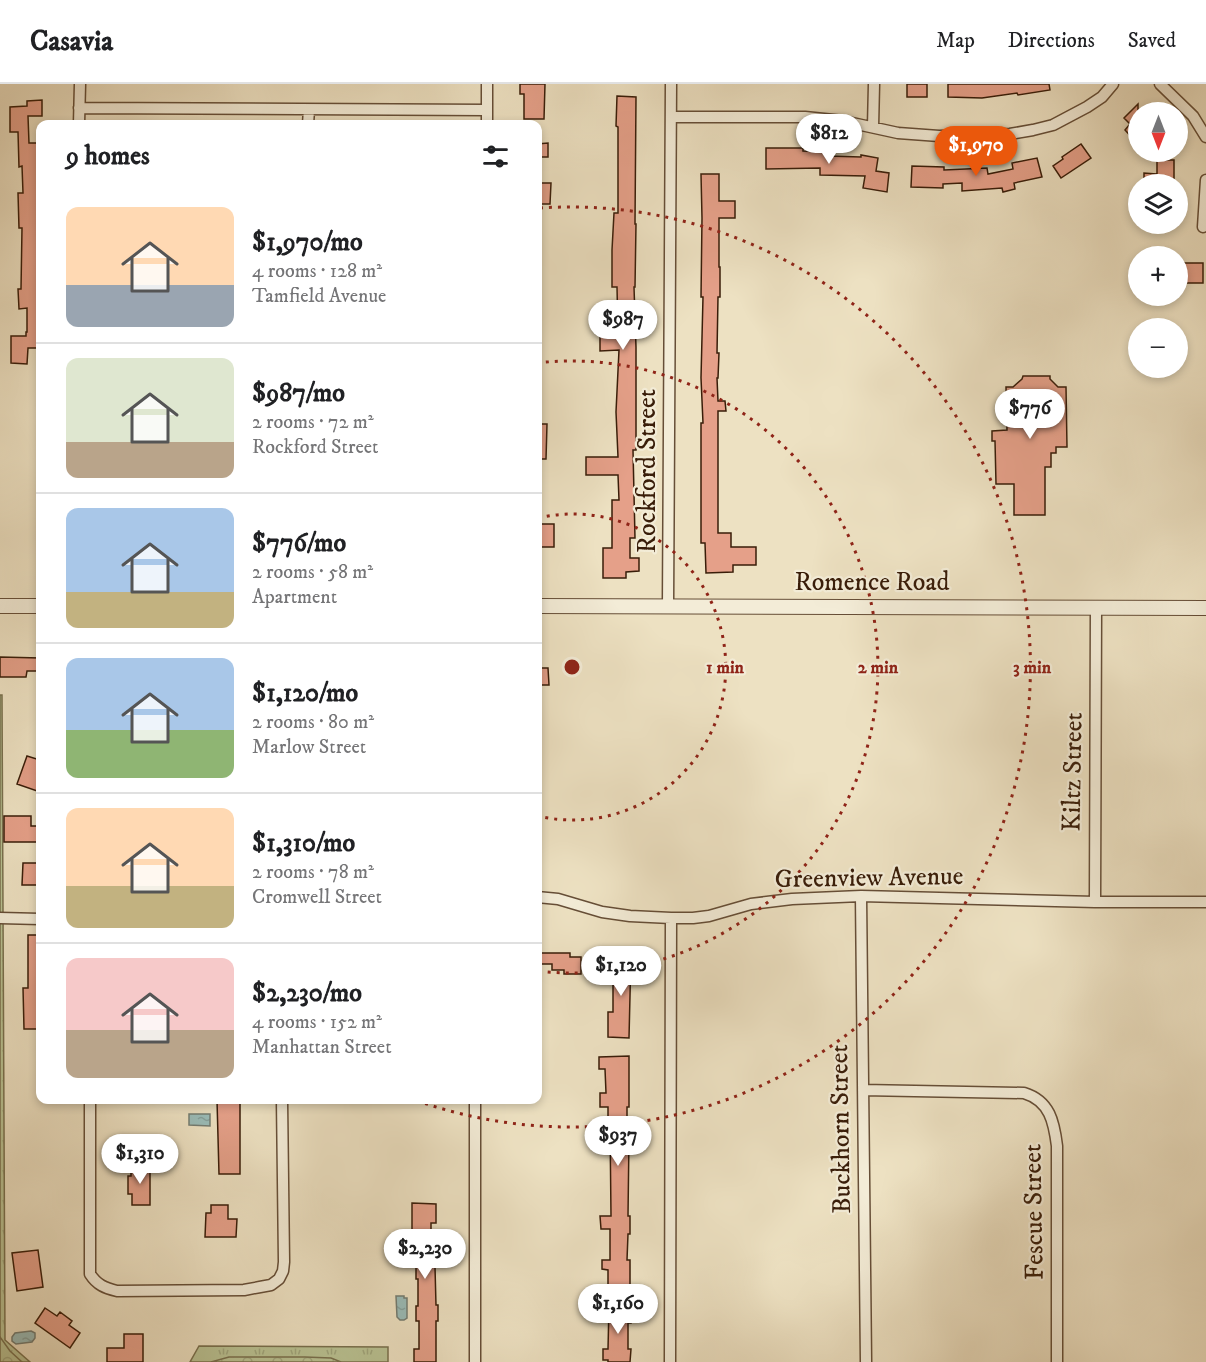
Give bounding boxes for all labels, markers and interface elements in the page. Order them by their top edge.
text: Casavia [30,24,113,59]
text: Map [936,28,975,54]
text: Directions [1008,28,1095,54]
text: Saved [1128,28,1176,54]
north arrow [1128,102,1188,162]
map controls [1128,102,1188,378]
pin: $812 [793,114,865,165]
text: $812 [810,121,848,146]
pin: $1,970 [927,126,1025,177]
text: $1,970 [949,133,1003,158]
text: 9 homes [66,140,150,173]
icon: filters [479,140,512,173]
button: layers [1128,174,1188,234]
text: $1,970/mo [252,226,363,259]
icon: home [114,231,186,303]
button: + [1128,246,1188,306]
text: 4 rooms · 128 m² [252,259,382,284]
text: Tamfield Avenue [252,284,386,309]
pin: $987 [587,300,659,351]
text: $987 [602,307,644,332]
button: − [1128,318,1188,378]
text: $987/mo [252,377,345,410]
icon: home [114,382,186,454]
street label: Rockford Street [631,389,664,553]
pin: $776 [994,389,1066,440]
text: $776 [1009,396,1051,421]
text: 2 rooms · 72 m² [252,410,374,435]
text: Rockford Street [252,435,378,460]
text: $776/mo [252,527,346,560]
icon: home [114,532,186,604]
text: 2 rooms · 58 m² [252,560,373,585]
street label: Romence Road [795,566,949,599]
text: Apartment [252,585,337,610]
centre of rings [562,657,582,677]
text: 1 min [706,657,745,679]
text: 2 min [858,657,899,679]
text: 3 min [1013,657,1052,679]
text: $1,120/mo [252,677,358,710]
icon: home [114,682,186,754]
text: 2 rooms · 80 m² [252,710,374,735]
street label: Kiltz Street [1055,712,1091,832]
text: Marlow Street [252,735,366,760]
text: $1,310/mo [252,827,355,860]
icon: home [114,832,186,904]
text: 2 rooms · 78 m² [252,860,374,885]
street label: Greenview Avenue [774,860,964,896]
text: Cromwell Street [252,885,382,910]
pin: $1,120 [572,946,670,997]
text: $1,120 [595,953,647,978]
text: $2,230/mo [252,977,362,1010]
icon: home [114,982,186,1054]
text: 4 rooms · 152 m² [252,1010,382,1035]
text: Manhattan Street [252,1035,392,1060]
street label: Buckhorn Street [823,1044,859,1214]
pin: $937 [582,1116,654,1167]
text: $937 [599,1123,637,1148]
pin: $1,310 [91,1134,189,1185]
text: $1,310 [115,1141,165,1166]
street label: Fescue Street [1016,1144,1052,1280]
pin: $2,230 [376,1229,474,1280]
text: $2,230 [398,1236,452,1261]
pin: $1,160 [569,1284,667,1335]
text: $1,160 [592,1291,644,1316]

